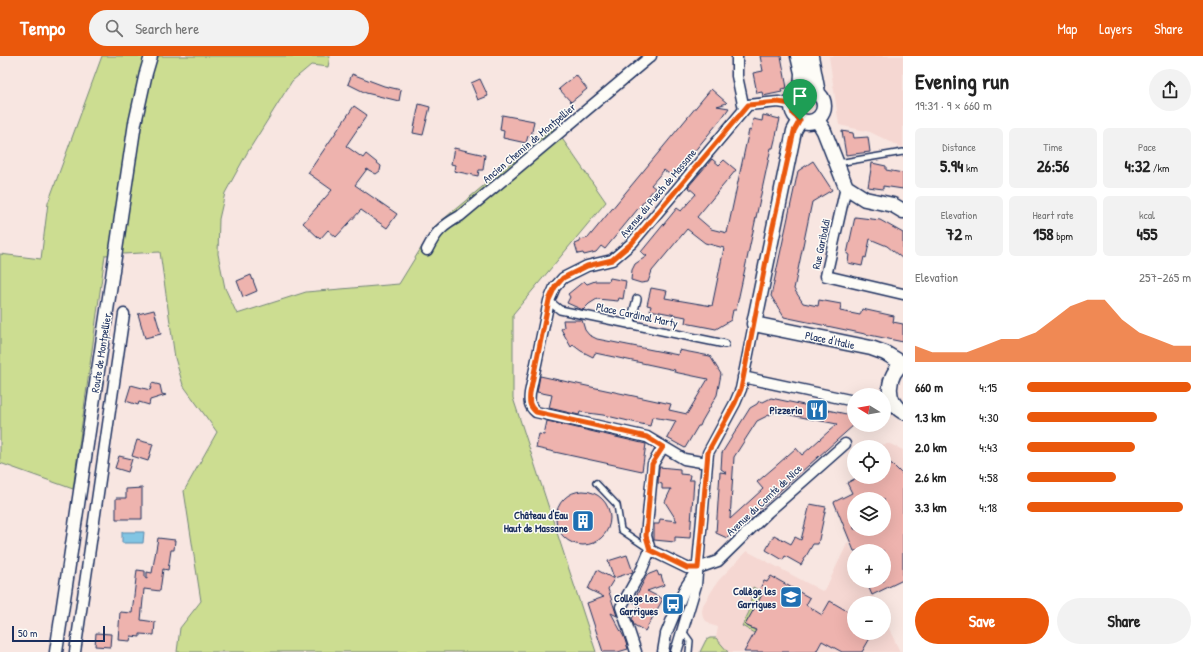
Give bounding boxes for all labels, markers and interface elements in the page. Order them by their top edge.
search box [89,10,369,46]
text: Tempo [20,15,65,41]
icon: search [103,17,125,39]
text: Search here [135,18,199,39]
text: Map [1057,19,1077,38]
text: Layers [1099,19,1132,38]
text: Share [1154,19,1183,38]
text: Evening run [915,66,1009,96]
button: share [1149,69,1191,111]
pin [783,79,817,120]
icon: arrive [789,85,811,107]
text: 19:31 · 9 × 660 m [915,96,992,114]
street label: Ancien Chemin de Montpellier [480,99,579,186]
text: Distance [942,140,976,154]
text: Time [1043,140,1063,154]
text: Pace [1138,140,1156,154]
street label: Avenue du Puech de Massane [617,145,700,240]
text: 5.94 [940,154,963,177]
text: 26:56 [1037,154,1069,177]
text: 4:32 [1124,154,1150,177]
text: km [963,161,978,175]
text: /km [1150,161,1170,175]
text: Elevation [941,208,977,222]
text: Heart rate [1032,208,1074,222]
text: kcal [1139,208,1155,222]
street label: Rue Garibaldi [809,218,833,270]
text: 72 [946,222,962,245]
text: 158 [1033,222,1054,245]
text: 455 [1137,222,1157,245]
text: m [962,229,972,243]
text: bpm [1054,229,1073,243]
text: Elevation [915,268,958,286]
text: 257–265 m [1139,268,1191,286]
street label: Place Cardinal Marty [595,299,680,331]
street label: Route de Montpellier [88,311,114,394]
street label: Place d'Italie [804,328,857,352]
text: 660 m [915,378,943,396]
text: 4:15 [979,378,997,396]
north arrow [847,388,891,432]
map controls [847,388,891,640]
restaurant icon: Pizzeria [804,397,830,423]
place label: Pizzeria [769,403,803,417]
text: 1.3 km [915,408,946,426]
text: 4:30 [979,408,999,426]
text: 2.0 km [915,438,947,456]
text: 4:43 [979,438,998,456]
button: locate [847,440,891,484]
street label: Avenue du Comté de Nice [723,461,805,539]
text: 2.6 km [915,468,946,486]
text: 4:58 [979,468,998,486]
button: layers [847,492,891,536]
text: 3.3 km [915,498,947,516]
text: 4:18 [979,498,997,516]
place label: Château d'Eau Haut de Massane [504,508,569,535]
building icon: Château d'Eau Haut de Massane [570,508,596,534]
button: + [847,544,891,588]
place label: Collège les Garrigues [733,584,777,612]
school or university icon: Collège les Garrigues [778,584,804,610]
place label: Collège Les Garrigues [614,591,659,619]
bus stop icon: Collège Les Garrigues [660,591,686,617]
button: − [847,596,891,640]
button: Save [915,598,1049,644]
button: Share [1057,598,1191,644]
scale bar [12,624,105,643]
text: 50 m [18,626,38,640]

